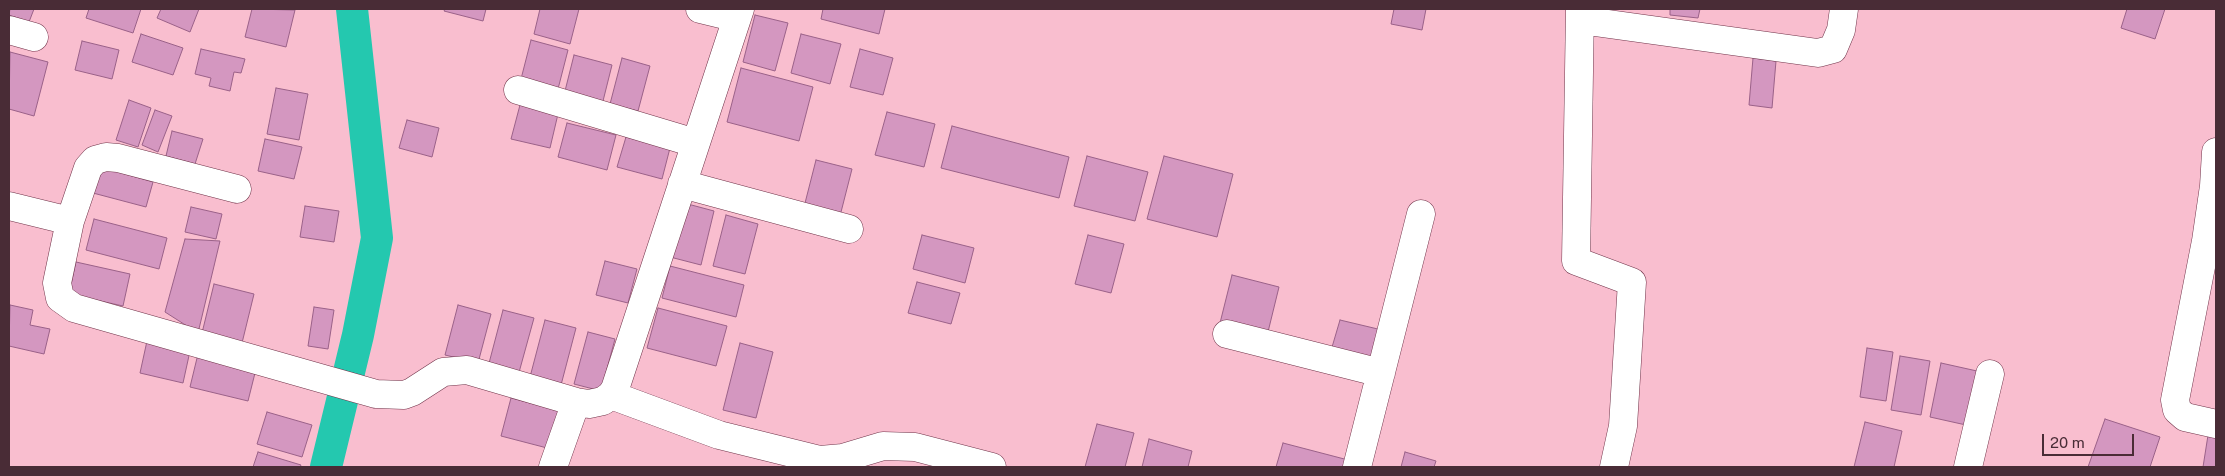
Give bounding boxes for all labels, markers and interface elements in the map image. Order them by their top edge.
scale bar [2045,424,2138,456]
text: 20 m [2050,434,2085,451]

